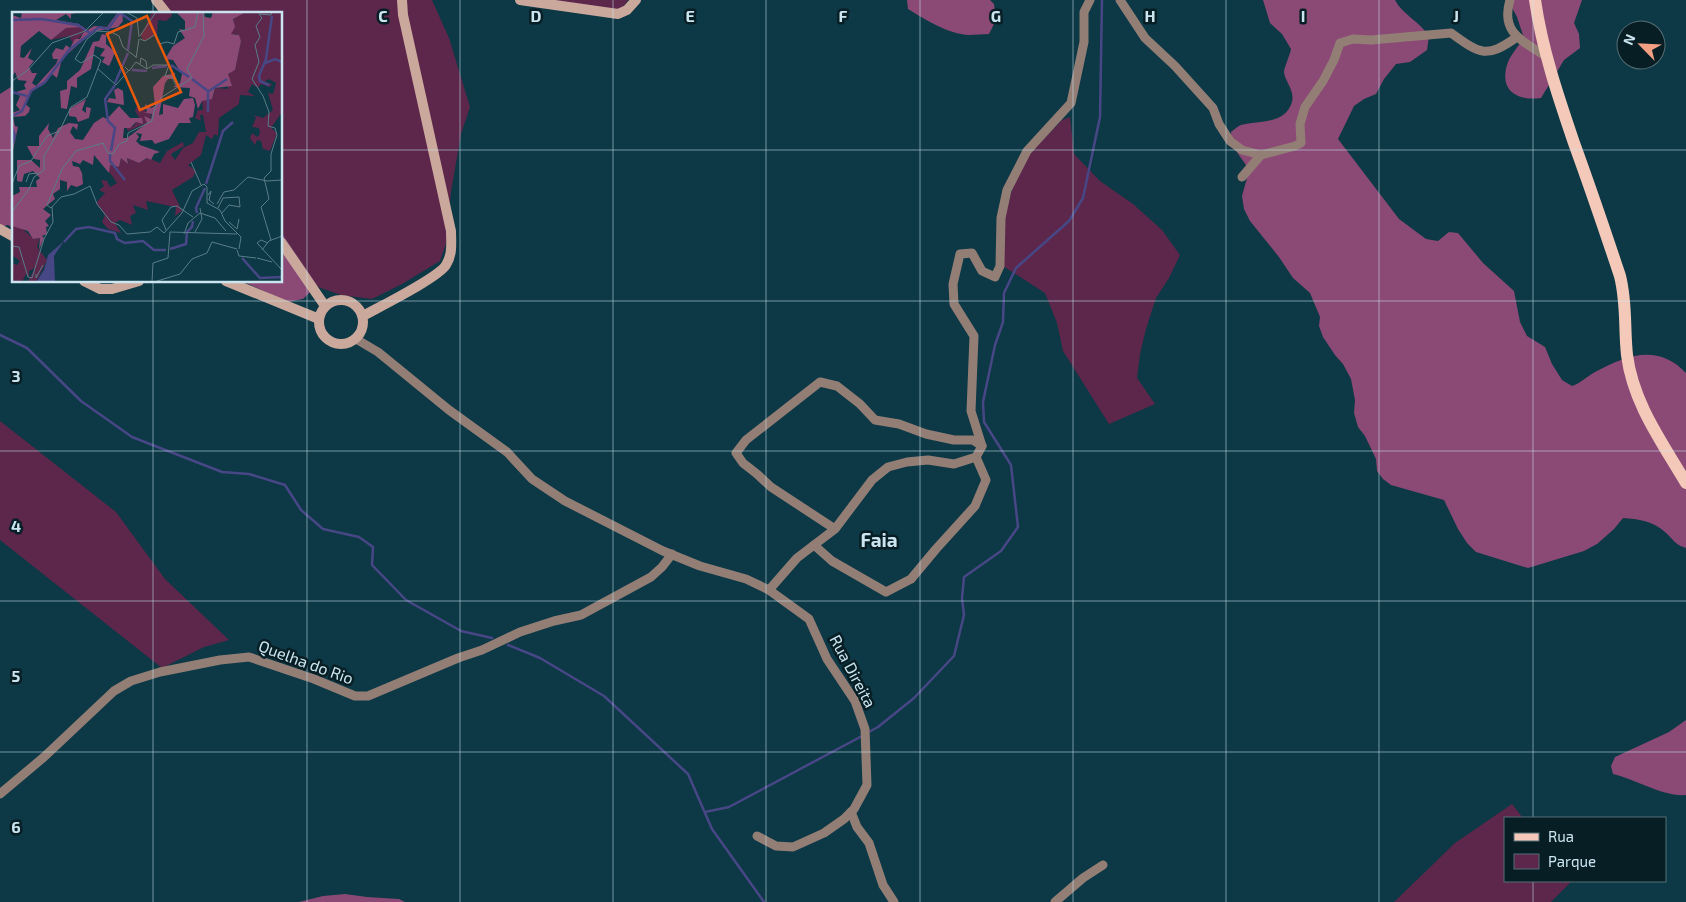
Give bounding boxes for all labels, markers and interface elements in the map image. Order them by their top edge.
text: C [378,6,388,25]
text: D [531,6,542,25]
text: E [685,6,695,25]
text: F [839,6,848,25]
text: G [991,6,1001,25]
text: H [1144,6,1156,25]
text: I [1301,6,1305,25]
text: J [1453,6,1459,25]
inset map [12,12,282,282]
north arrow [1616,20,1666,70]
text: N [1619,31,1638,48]
text: 3 [11,366,21,385]
text: 4 [11,516,21,535]
district label: Faia [860,528,898,551]
street label: Rua Direita [826,631,881,710]
street label: Quelha do Rio [256,636,356,688]
text: 5 [12,666,21,685]
text: 6 [11,817,21,836]
legend [1504,817,1666,882]
text: Rua [1548,827,1574,845]
text: Parque [1548,852,1596,870]

